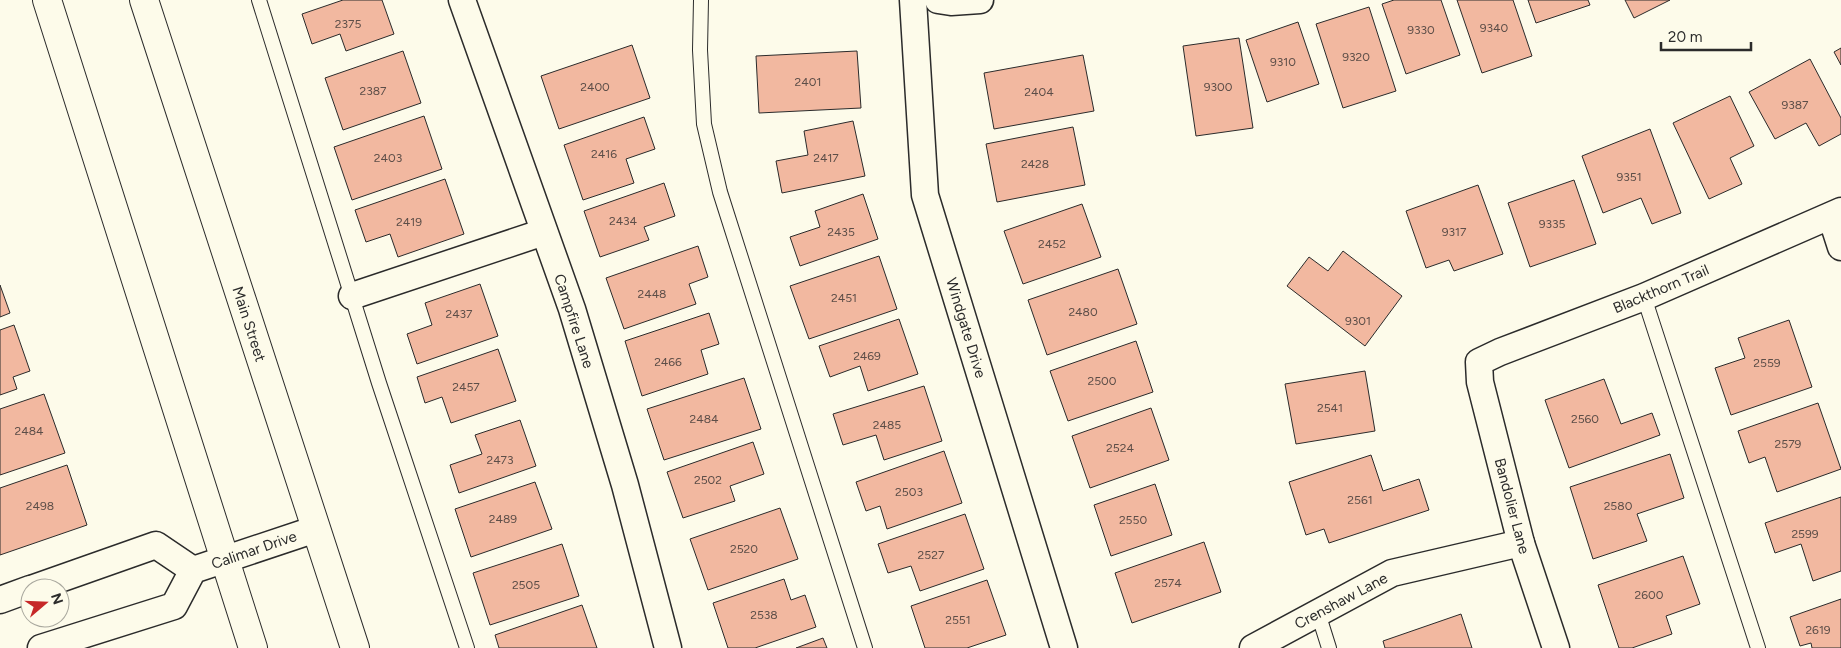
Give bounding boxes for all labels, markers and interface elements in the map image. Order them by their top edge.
house number: 2375 [335,17,361,31]
scale bar [1661,20,1751,52]
house number: 9340 [1480,21,1509,35]
house number: 9330 [1407,23,1435,37]
text: 20 m [1668,28,1702,46]
house number: 9320 [1342,50,1370,64]
house number: 9310 [1270,55,1296,69]
house number: 2401 [795,75,821,89]
house number: 2400 [580,80,610,94]
house number: 9300 [1204,80,1233,94]
house number: 2387 [359,84,387,98]
house number: 2404 [1024,85,1054,99]
house number: 9387 [1781,98,1809,112]
house number: 2416 [591,147,617,161]
house number: 2403 [374,151,402,165]
house number: 2417 [813,151,839,165]
house number: 2428 [1021,157,1049,171]
house number: 9351 [1616,170,1642,184]
house number: 2434 [609,214,638,228]
house number: 2419 [396,215,422,229]
house number: 9335 [1539,217,1565,231]
house number: 2435 [827,225,855,239]
house number: 9317 [1442,225,1467,239]
house number: 2452 [1038,237,1066,251]
street label: Blackthorn Trail [1610,261,1712,317]
street label: Campfire Lane [550,272,598,370]
street label: Windgate Drive [942,276,990,380]
street label: Main Street [228,284,270,364]
house number: 2448 [638,287,666,301]
house number: 2451 [831,291,857,305]
house number: 2480 [1068,305,1098,319]
house number: 2437 [445,307,473,321]
house number: 9301 [1345,314,1371,328]
house number: 2469 [853,349,881,363]
house number: 2466 [654,355,682,369]
house number: 2559 [1753,356,1781,370]
house number: 2500 [1088,374,1117,388]
house number: 2457 [452,380,480,394]
house number: 2541 [1317,401,1343,415]
house number: 2484 [690,412,719,426]
house number: 2560 [1571,412,1599,426]
house number: 2485 [873,418,901,432]
house number: 2484 [15,424,44,438]
house number: 2579 [1775,437,1802,451]
house number: 2524 [1106,441,1134,455]
house number: 2473 [486,453,514,467]
street label: Bandolier Lane [1491,456,1533,556]
house number: 2502 [694,473,722,487]
house number: 2503 [895,485,923,499]
house number: 2561 [1347,493,1373,507]
house number: 2498 [26,499,54,513]
house number: 2580 [1604,499,1633,513]
house number: 2489 [489,512,517,526]
house number: 2550 [1119,513,1147,527]
street label: Calimar Drive [209,527,299,573]
house number: 2599 [1791,527,1819,541]
house number: 2520 [730,542,758,556]
house number: 2527 [918,548,945,562]
street label: Crenshaw Lane [1291,569,1391,633]
house number: 2574 [1154,576,1182,590]
north arrow [20,578,70,628]
house number: 2505 [512,578,540,592]
house number: 2600 [1635,588,1664,602]
text: N [47,591,67,607]
house number: 2538 [750,608,778,622]
house number: 2551 [945,613,971,627]
house number: 2619 [1805,623,1831,637]

